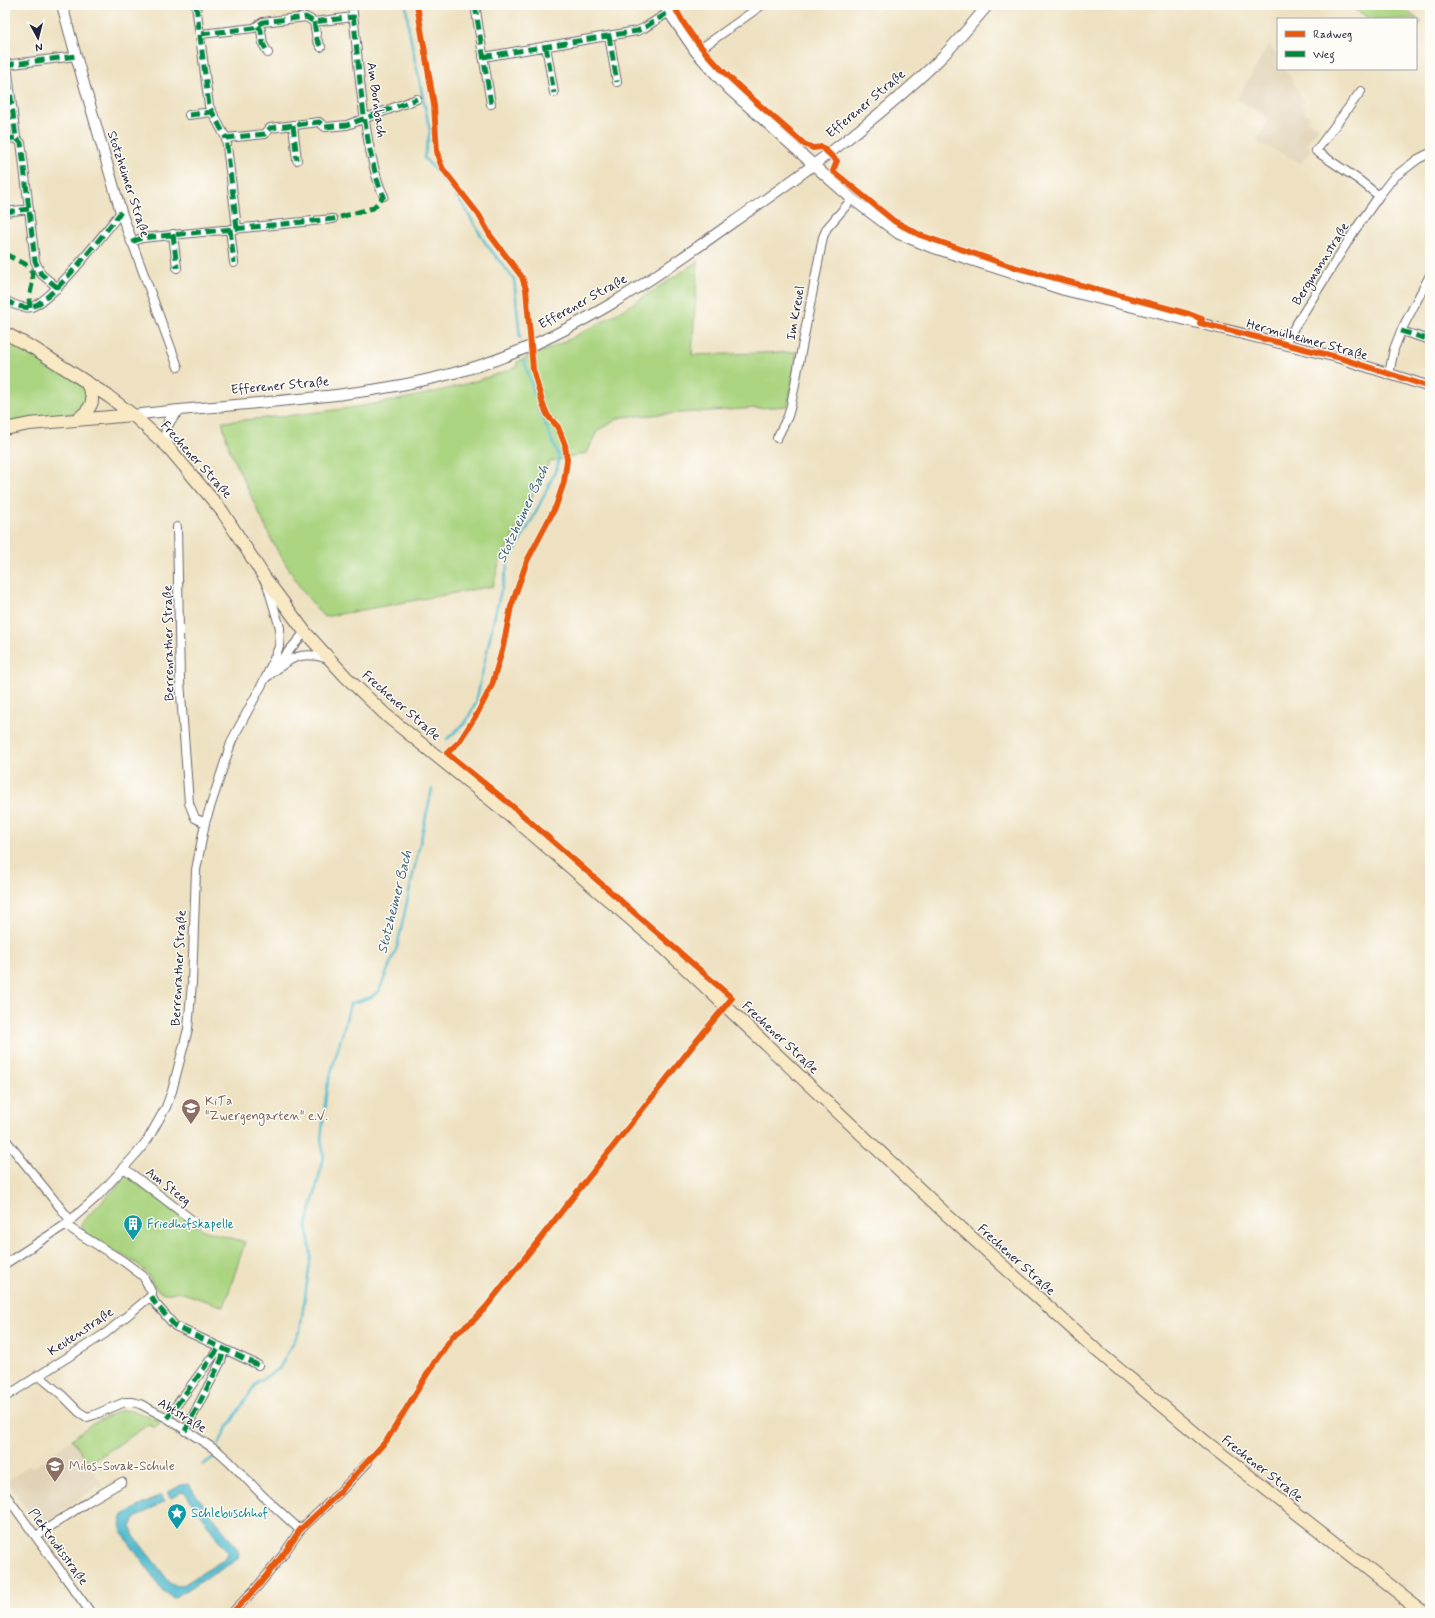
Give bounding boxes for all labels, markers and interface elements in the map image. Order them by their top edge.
north arrow [18,18,58,58]
legend [1277,18,1417,70]
text: Radweg [1313,27,1352,43]
text: N [35,40,44,54]
text: Weg [1313,47,1335,64]
street label: Am Bornbach [362,61,390,139]
street label: Efferener Straße [823,66,909,142]
street label: Stotzheimer Straße [103,129,153,239]
street label: Bergmannstraße [1289,219,1354,309]
street label: Efferener Straße [536,271,630,333]
street label: Im Kreuel [783,284,809,342]
street label: Hermülheimer Straße [1244,316,1370,364]
street label: Efferener Straße [230,373,330,399]
street label: Frechener Straße [157,418,235,502]
water label: Stotzheimer Bach [493,462,554,566]
street label: Berrenrather Straße [159,585,179,701]
street label: Frechener Straße [358,667,444,745]
water label: Stotzheimer Bach [374,848,417,955]
street label: Berrenrather Straße [167,910,191,1026]
street label: Frechener Straße [738,998,822,1078]
place label: KiTa "Zwergengarten" e.V. [205,1093,328,1126]
school or university icon: KiTa "Zwergengarten" e.V. [180,1097,202,1125]
street label: Am Steeg [142,1164,194,1210]
building icon: Friedhofskapelle [122,1213,144,1241]
place label: Friedhofskapelle [147,1216,234,1233]
street label: Frechener Straße [974,1221,1058,1299]
street label: Keutenstraße [45,1304,117,1360]
street label: Abtstraße [154,1395,210,1437]
street label: Frechener Straße [1218,1432,1306,1506]
school or university icon: Milos-Sovak-Schule [44,1455,66,1483]
place label: Milos-Sovak-Schule [69,1458,175,1475]
place icon: Schlebuschhof [166,1502,188,1530]
street label: Plektrudisstraße [24,1505,92,1589]
place label: Schlebuschhof [191,1505,268,1522]

